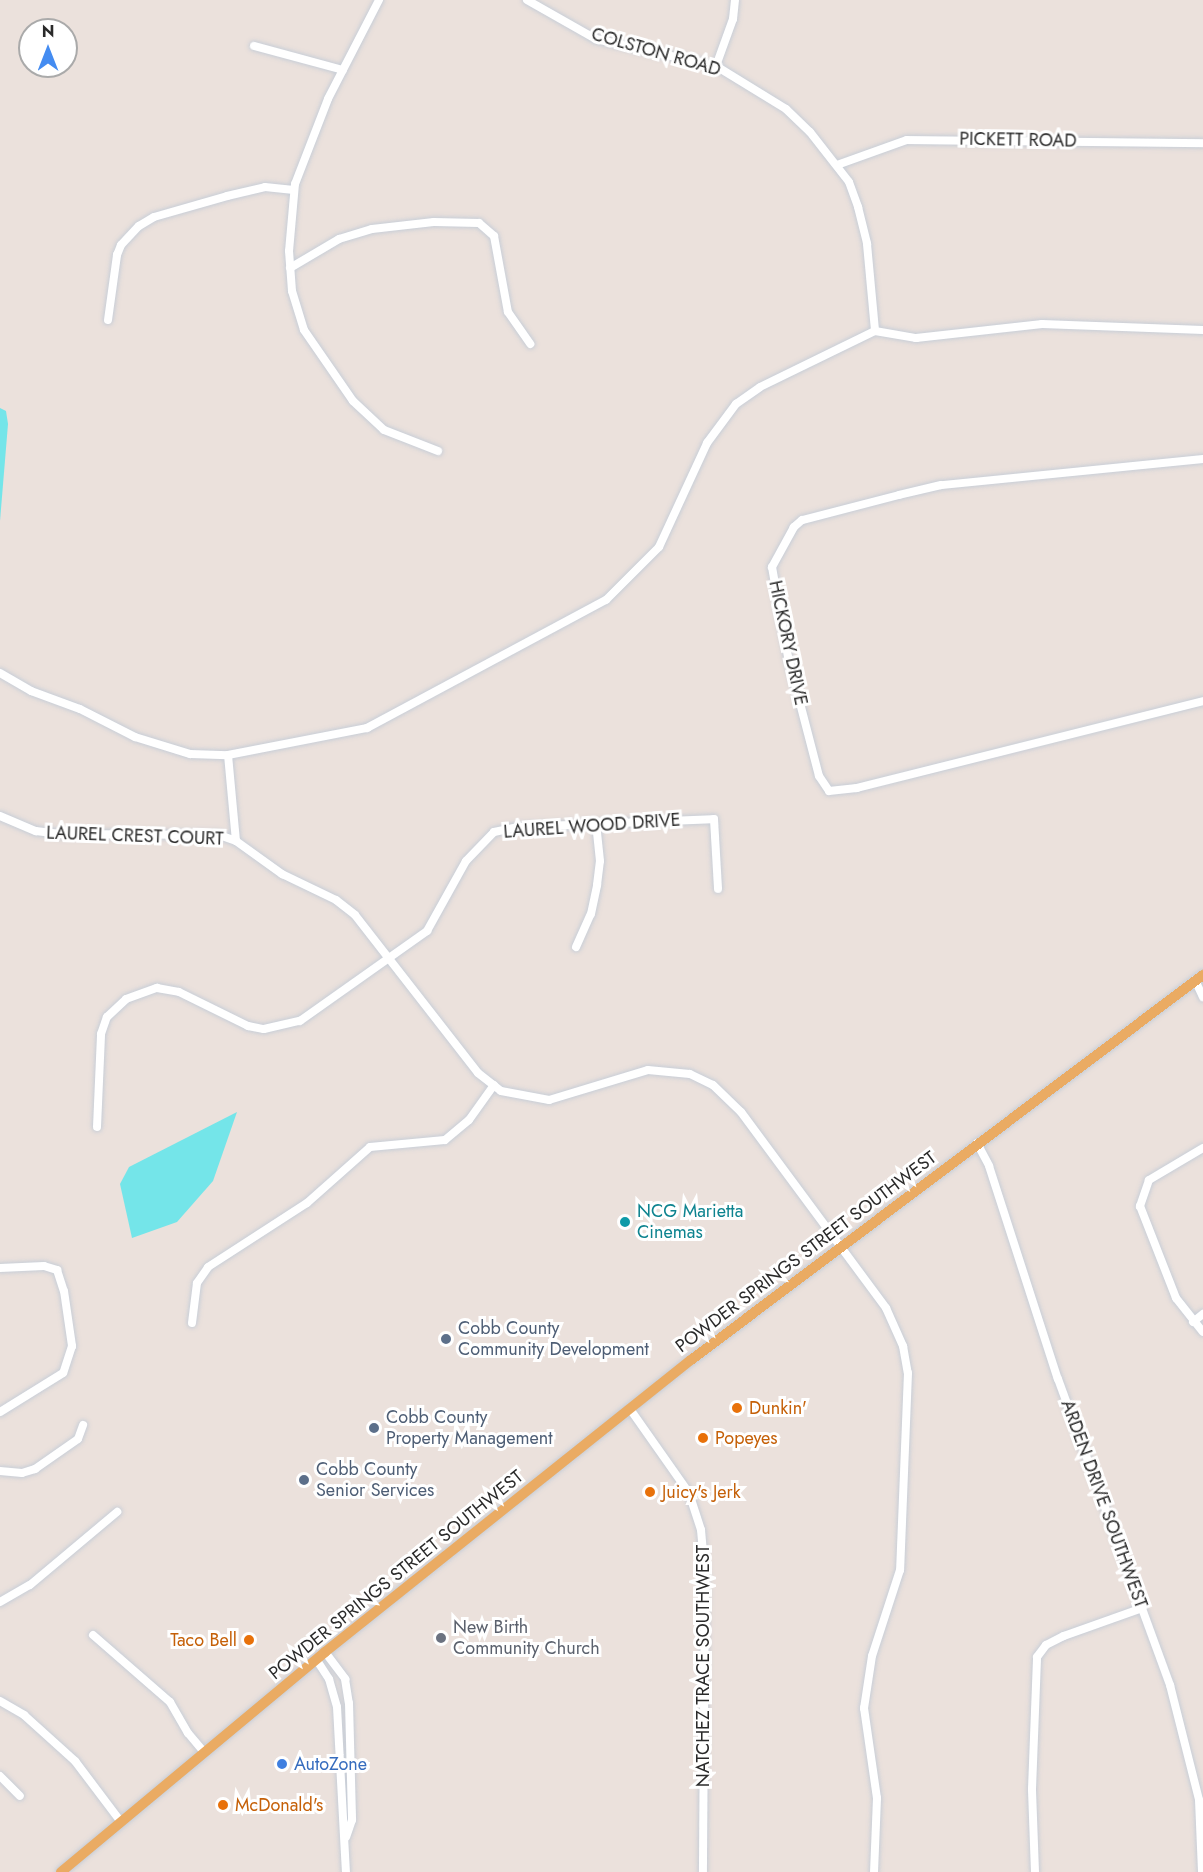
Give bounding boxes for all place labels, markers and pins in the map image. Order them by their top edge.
place label: NCG Marietta Cinemas [637,1201,743,1244]
marker: NCG Marietta Cinemas [618,1215,632,1229]
place label: Cobb County Community Development [458,1318,649,1360]
marker: Cobb County Community Development [439,1332,453,1346]
place label: Dunkin' [749,1397,807,1419]
marker: Dunkin' [730,1401,744,1415]
place label: Cobb County Property Management [386,1407,553,1450]
marker: Cobb County Property Management [367,1421,381,1435]
place label: Popeyes [715,1427,778,1449]
marker: Popeyes [696,1431,710,1445]
place label: Cobb County Senior Services [316,1459,434,1502]
marker: Cobb County Senior Services [297,1473,311,1487]
place label: Juicy's Jerk [662,1481,741,1503]
marker: Juicy's Jerk [643,1485,657,1499]
place label: New Birth Community Church [453,1617,600,1660]
place label: Taco Bell [170,1629,237,1651]
marker: New Birth Community Church [434,1631,448,1645]
marker: Taco Bell [242,1633,256,1647]
place label: AutoZone [294,1753,367,1775]
marker: AutoZone [275,1757,289,1771]
place label: McDonald's [235,1794,323,1816]
marker: McDonald's [216,1798,230,1812]

